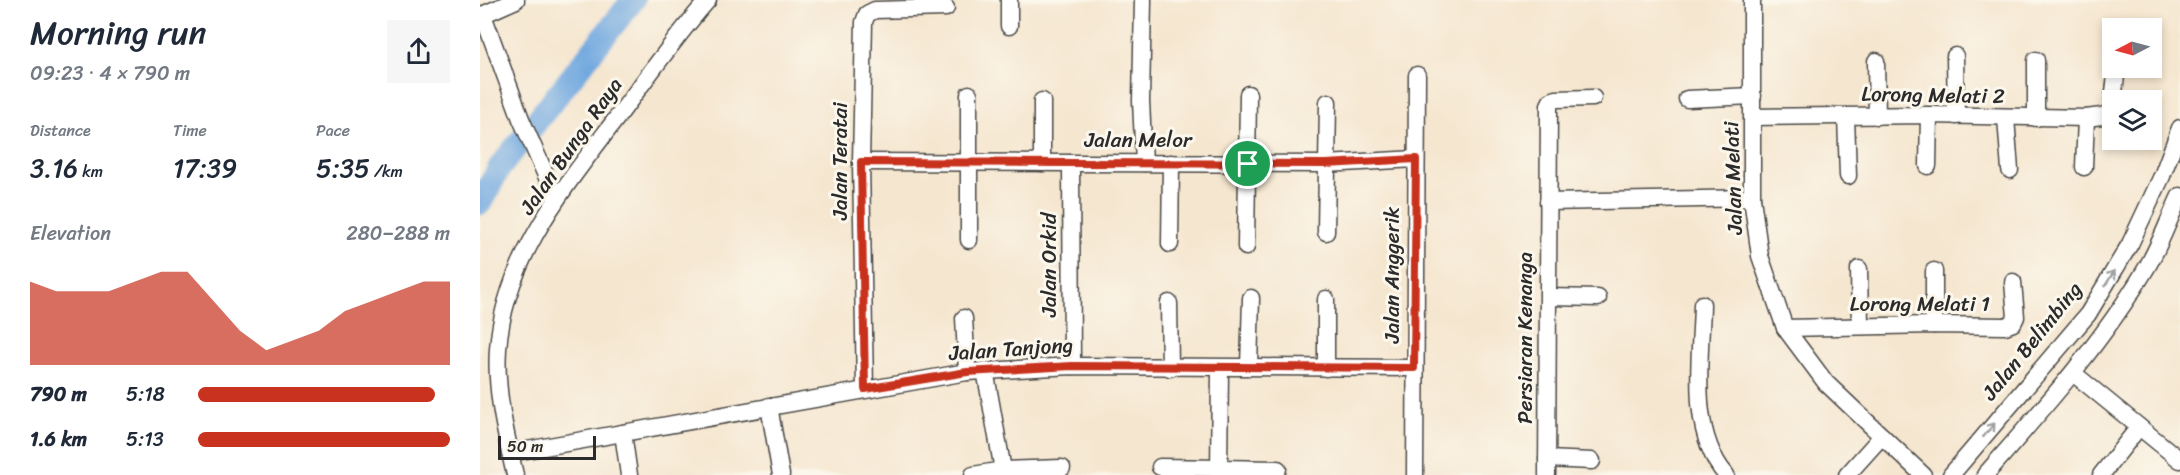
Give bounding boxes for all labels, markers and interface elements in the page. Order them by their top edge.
text: Morning run [30,4,206,62]
north arrow [2102,18,2162,78]
map controls [2102,18,2162,150]
button: share [387,20,450,83]
text: 09:23 · 4 × 790 m [30,56,190,91]
street label: Jalan Bunga Raya [509,69,633,224]
street label: Lorong Melati 2 [1861,75,2005,115]
button: layers [2102,90,2162,150]
street label: Jalan Teratai [821,101,859,221]
text: Distance [30,116,91,145]
text: Time [173,116,207,145]
text: Pace [316,116,350,145]
street label: Jalan Melati [1712,120,1754,236]
street label: Jalan Melor [1083,121,1193,159]
pin [1222,138,1273,189]
text: 3.16 [30,145,78,191]
text: 17:39 [173,145,237,191]
text: 5:35 [316,145,370,191]
icon: arrive [1231,147,1264,180]
text: km [78,157,103,186]
text: /km [370,157,403,186]
street label: Jalan Anggerik [1373,206,1411,344]
street label: Jalan Orkid [1030,211,1068,318]
text: Elevation [30,216,111,251]
text: 280–288 m [346,216,450,251]
street label: Persiaran Kenanga [1506,252,1544,424]
one-way arrow [2104,270,2116,287]
street label: Jalan Belimbing [1971,273,2092,410]
street label: Lorong Melati 1 [1850,285,1990,323]
street label: Jalan Tanjong [947,326,1074,372]
text: 790 m [30,377,87,412]
text: 5:18 [126,377,165,412]
text: 1.6 km [30,422,87,457]
text: 5:13 [126,422,164,457]
one-way arrow [1982,423,1996,438]
text: 50 m [507,432,543,461]
scale bar [498,433,596,460]

